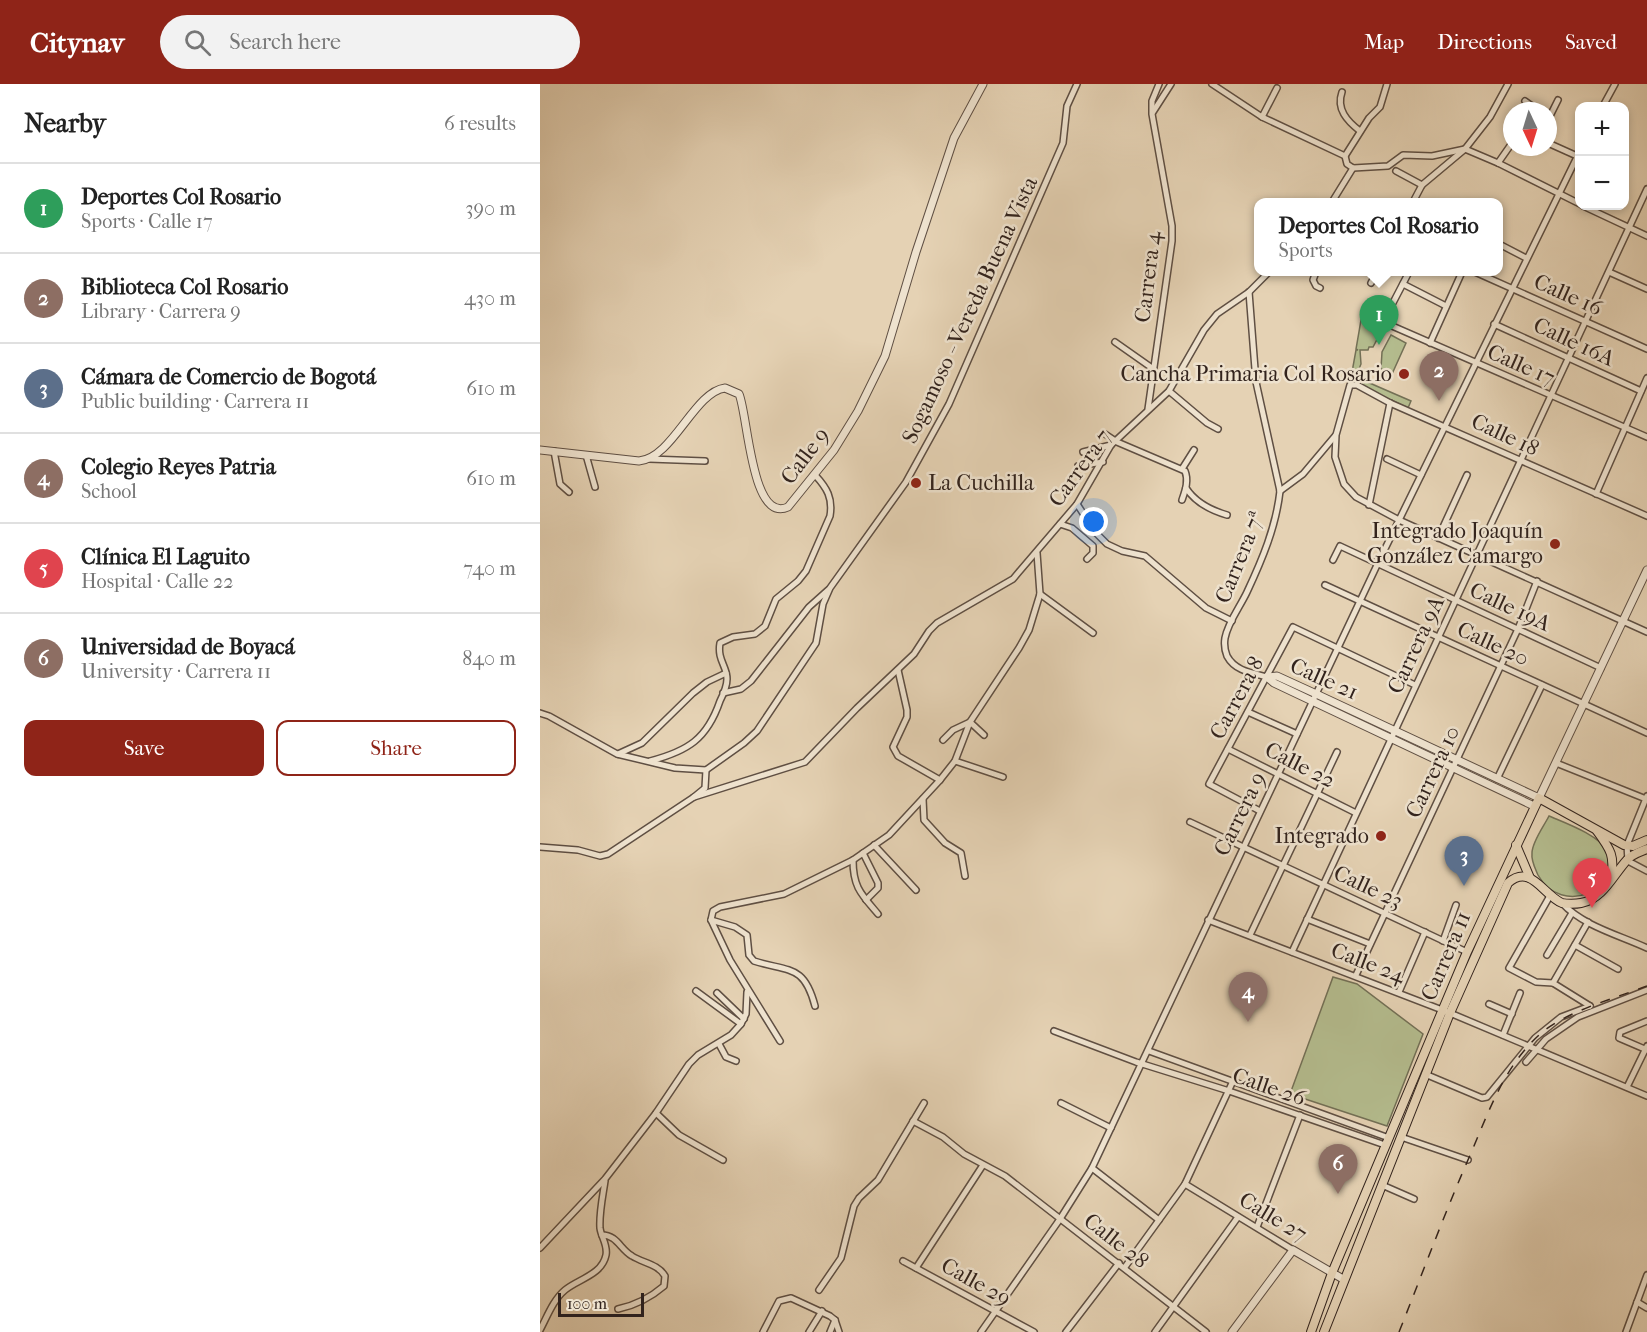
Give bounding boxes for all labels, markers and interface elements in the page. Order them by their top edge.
search box [160,15,580,69]
text: Citynav [30,26,124,59]
icon: search [181,26,214,59]
text: Search here [229,29,341,55]
text: Map [1364,30,1404,54]
text: Directions [1437,30,1532,54]
text: Saved [1565,30,1617,54]
north arrow [1503,102,1557,156]
map controls [1575,102,1629,210]
button: + [1575,102,1629,156]
text: Nearby [24,108,106,139]
text: 6 results [444,112,516,135]
button: − [1575,156,1629,210]
street label: Sogamoso - Vereda Buena Vista [897,172,1044,447]
text: Deportes Col Rosario [81,184,281,210]
text: 1 [40,197,47,220]
text: 390 m [465,197,516,220]
popup [1254,198,1503,276]
text: Sports · Calle 17 [81,210,213,233]
text: Deportes Col Rosario [1278,213,1479,239]
street label: Carrera 4 [1130,229,1167,324]
text: Sports [1278,239,1333,262]
street label: Calle 16 [1530,268,1606,322]
text: Biblioteca Col Rosario [81,274,288,300]
text: 2 [38,287,49,310]
text: 430 m [464,287,516,310]
pin: 1 [1360,296,1398,345]
text: Library · Carrera 9 [81,300,241,323]
street label: Calle 16A [1529,312,1619,372]
street label: Calle 17 [1483,339,1559,391]
pin: 2 [1420,352,1458,401]
place label: Cancha Primaria Col Rosario [1121,361,1392,387]
text: Cámara de Comercio de Bogotá [81,364,376,390]
marker: Cancha Primaria Col Rosario [1397,367,1411,381]
text: 3 [39,377,48,400]
text: 610 m [466,377,516,400]
text: Public building · Carrera 11 [81,390,309,413]
street label: Calle 18 [1467,408,1543,462]
street label: Calle 9 [775,423,835,489]
street label: Carrera 7 [1043,424,1117,512]
text: Colegio Reyes Patria [81,454,276,480]
text: 4 [38,467,49,490]
text: 610 m [466,467,516,490]
place label: La Cuchilla [928,470,1035,496]
marker: La Cuchilla [909,476,923,490]
text: School [81,480,137,503]
your location [1079,507,1108,536]
street label: Carrera 7ª [1210,507,1270,607]
place label: Integrado Joaquín González Camargo [1367,518,1543,569]
marker: Integrado Joaquín González Camargo [1548,537,1562,551]
text: Clínica El Laguito [81,544,250,570]
text: 5 [39,557,48,580]
text: 740 m [463,557,516,580]
text: Hospital · Calle 22 [81,570,234,593]
street label: Calle 19A [1465,577,1555,637]
street label: Carrera 9A [1382,591,1450,698]
street label: Calle 20 [1453,616,1533,672]
text: Universidad de Boyacá [81,634,295,660]
text: 6 [38,647,49,670]
text: 840 m [462,647,516,670]
street label: Carrera 8 [1204,652,1270,744]
street label: Calle 21 [1286,653,1362,705]
text: University · Carrera 11 [81,660,271,683]
button: Save [24,720,264,776]
button: Share [276,720,516,776]
street label: Carrera 10 [1400,722,1466,822]
street label: Calle 22 [1261,736,1339,794]
street label: Carrera 9 [1209,768,1271,860]
place label: Integrado [1275,823,1369,849]
marker: Integrado [1374,829,1388,843]
pin: 3 [1444,836,1484,886]
pin: 5 [1572,858,1612,908]
street label: Calle 23 [1329,860,1407,914]
street label: Carrera 11 [1416,907,1476,1005]
street label: Calle 24 [1327,937,1409,989]
pin: 4 [1228,972,1268,1022]
street label: Calle 26 [1229,1062,1309,1112]
pin: 6 [1318,1144,1358,1194]
street label: Calle 27 [1234,1187,1312,1247]
street label: Calle 28 [1078,1208,1154,1274]
street label: Calle 29 [937,1252,1015,1312]
scale bar [558,1290,644,1318]
text: 100 m [567,1294,607,1313]

